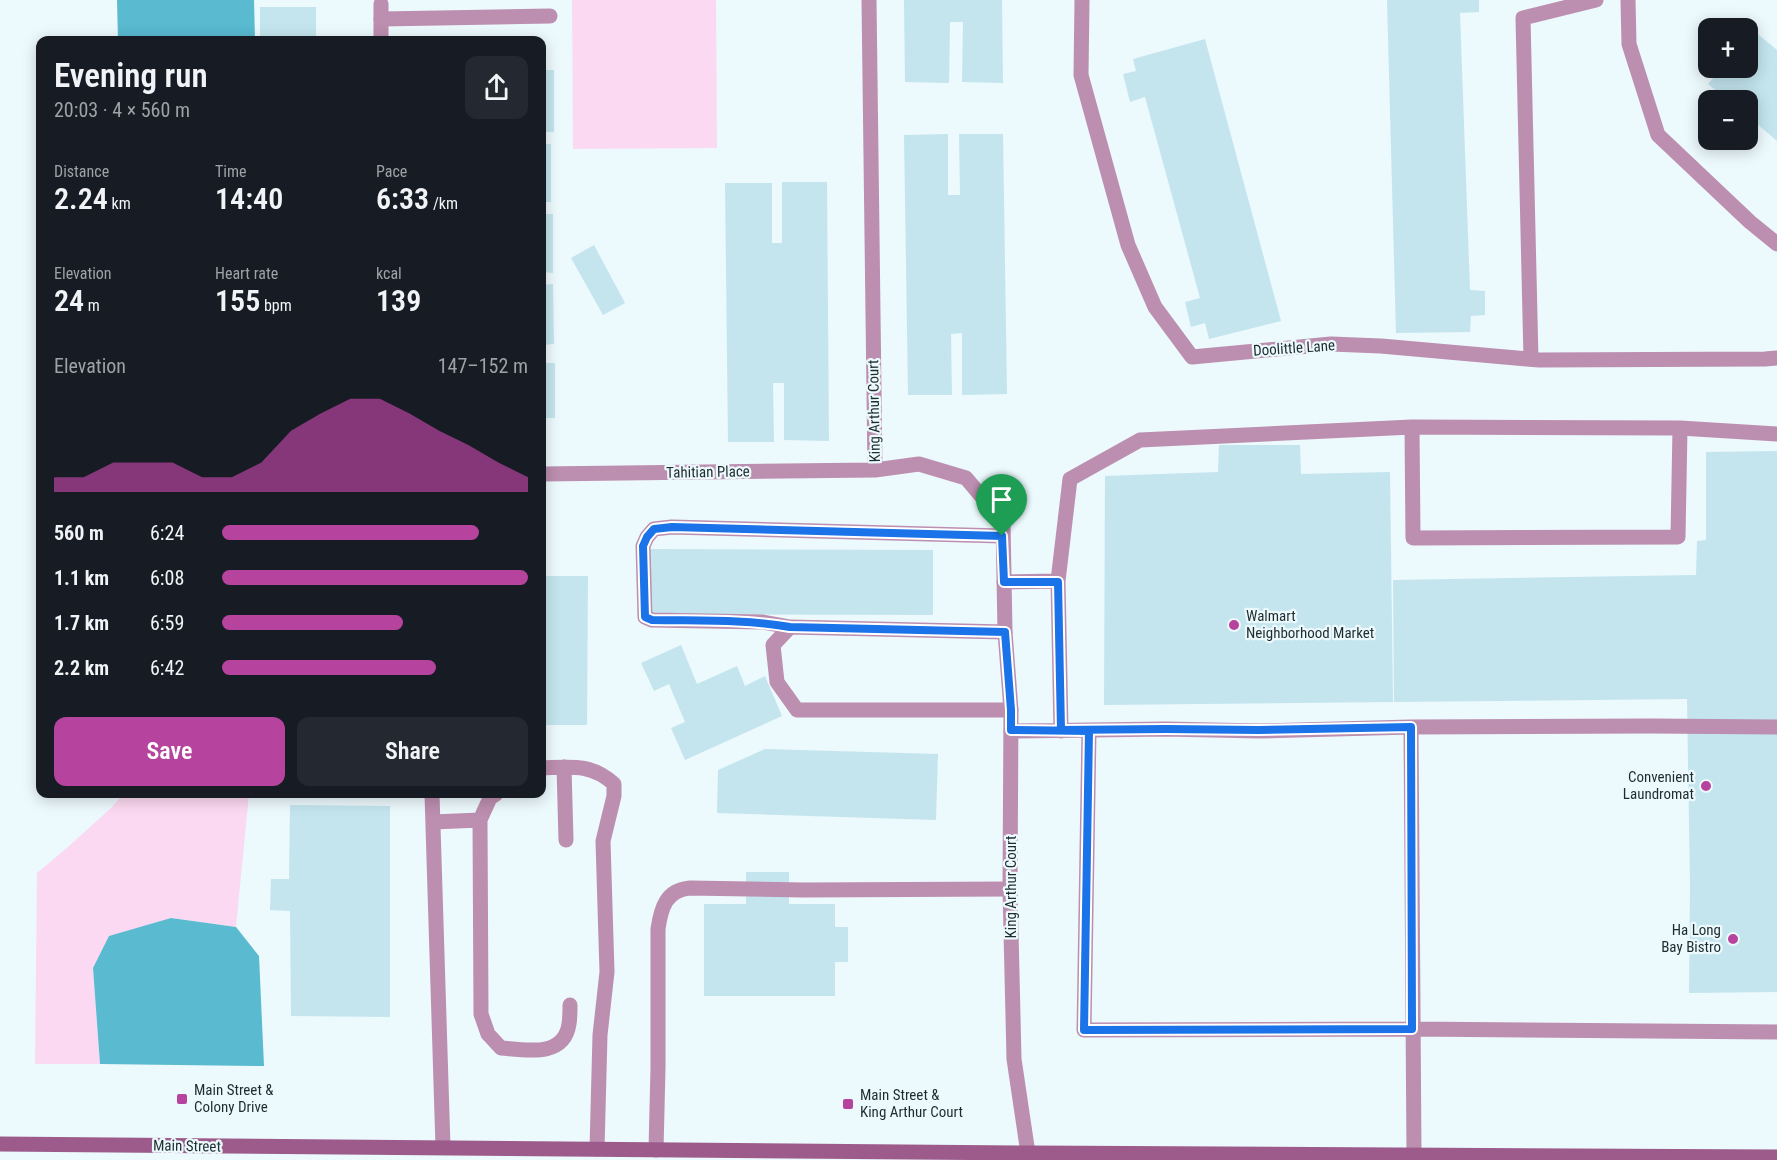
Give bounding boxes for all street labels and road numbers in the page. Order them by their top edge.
street label: Doolittle Lane [1253,336,1335,360]
street label: King Arthur Court [864,359,884,463]
street label: Tahitian Place [666,462,750,482]
street label: King Arthur Court [1002,836,1020,938]
street label: Main Street [153,1136,221,1156]

